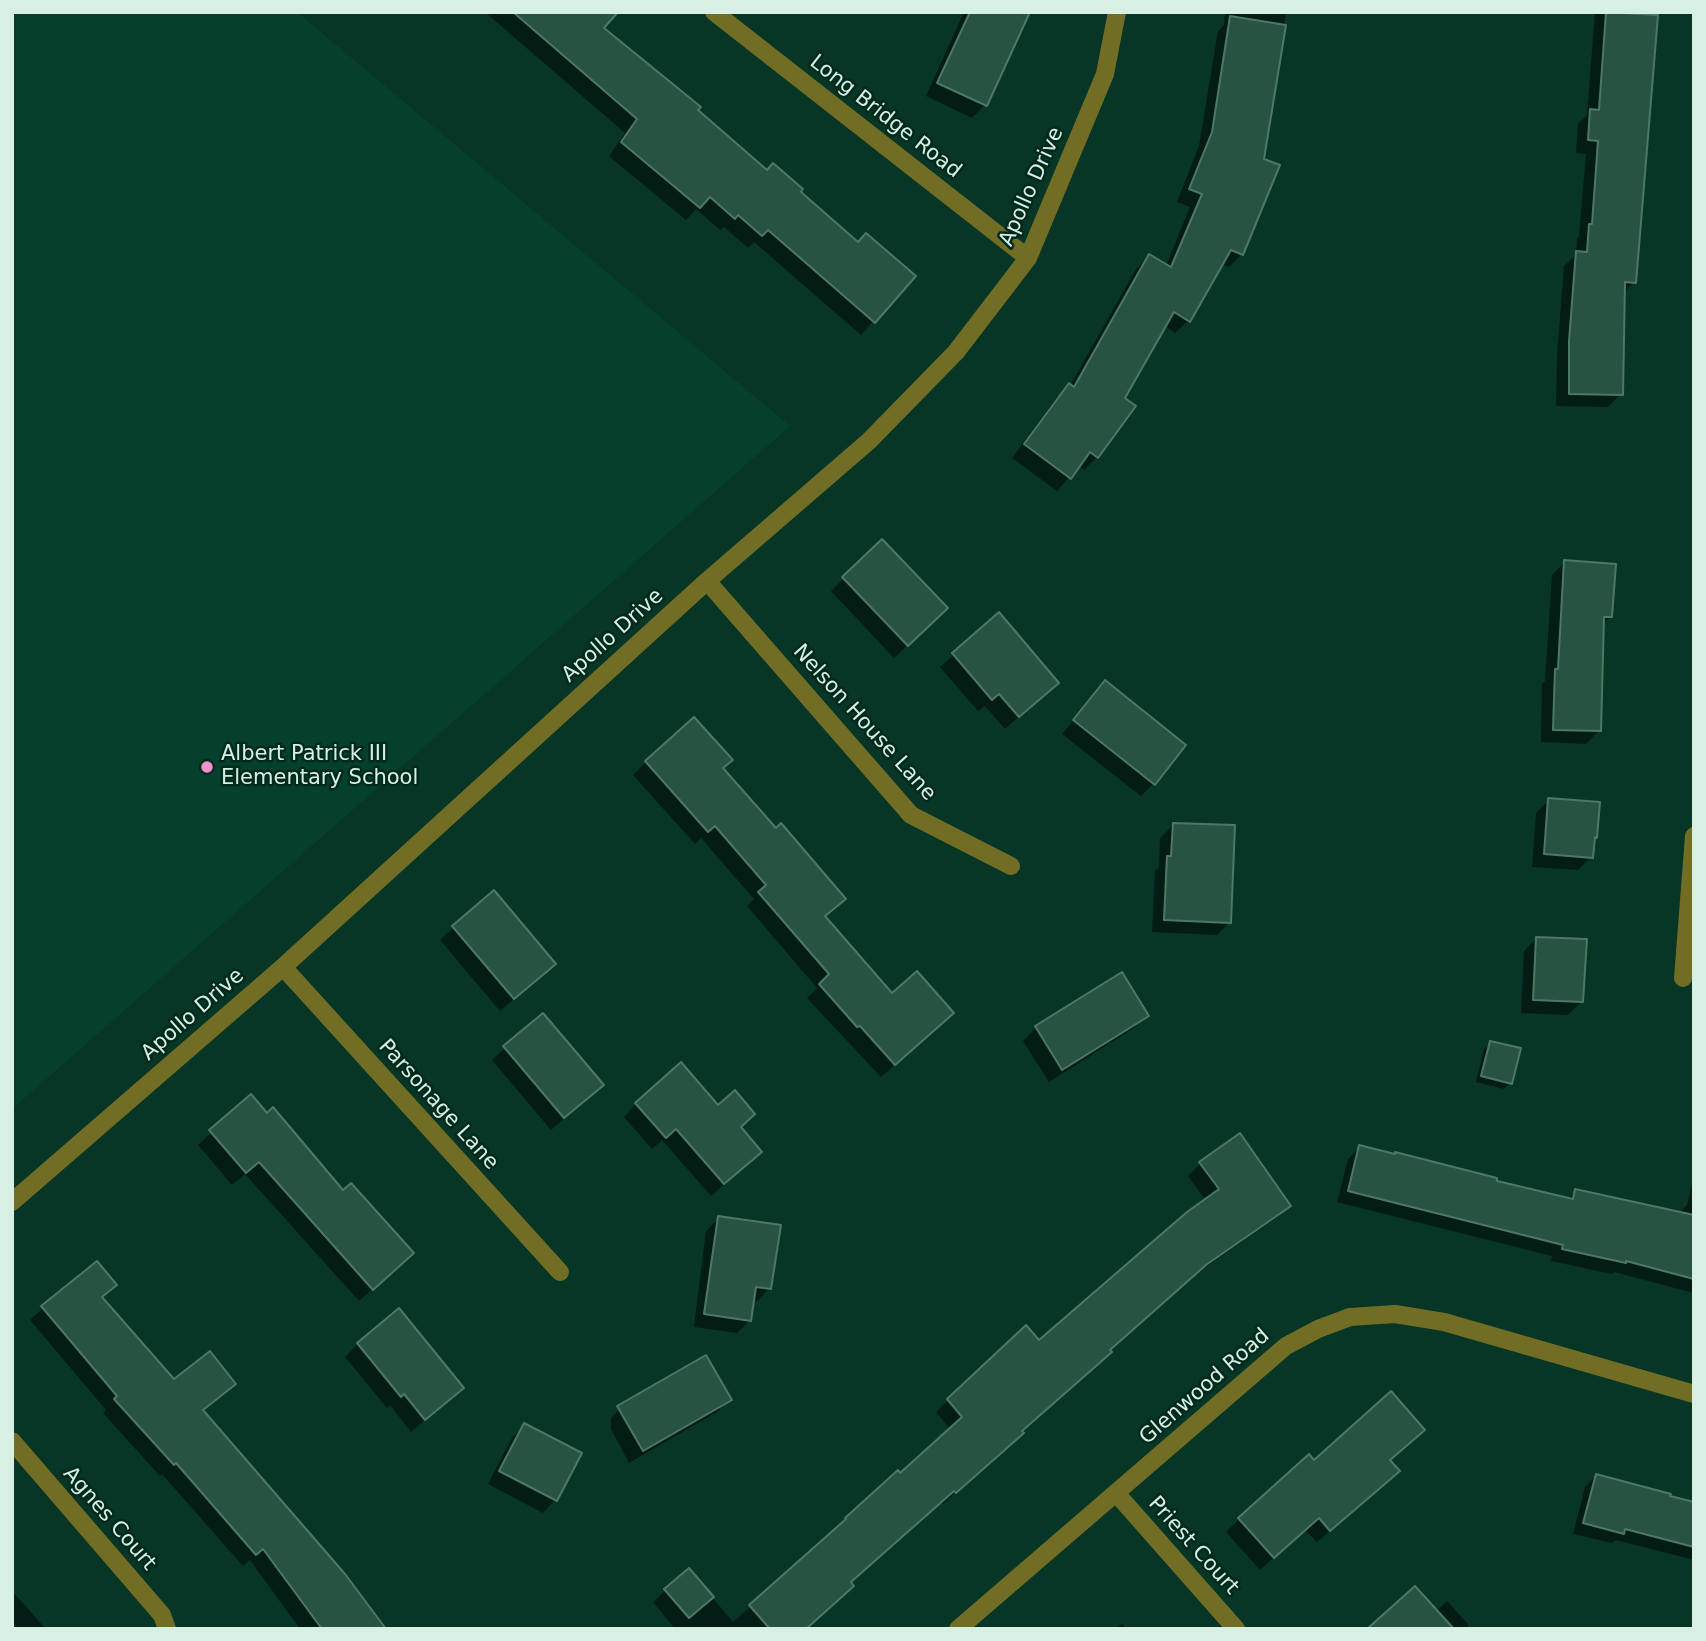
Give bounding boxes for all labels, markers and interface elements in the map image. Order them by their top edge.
street label: Long Bridge Road [804,50,966,184]
street label: Apollo Drive [995,124,1069,250]
street label: Apollo Drive [557,584,669,688]
street label: Nelson House Lane [787,640,941,806]
place label: Albert Patrick III Elementary School [221,742,418,792]
marker: Albert Patrick III Elementary School [199,759,215,775]
street label: Apollo Drive [137,964,249,1066]
street label: Parsonage Lane [373,1035,503,1175]
street label: Glenwood Road [1135,1324,1275,1450]
street label: Agnes Court [57,1462,161,1576]
street label: Priest Court [1142,1492,1244,1600]

